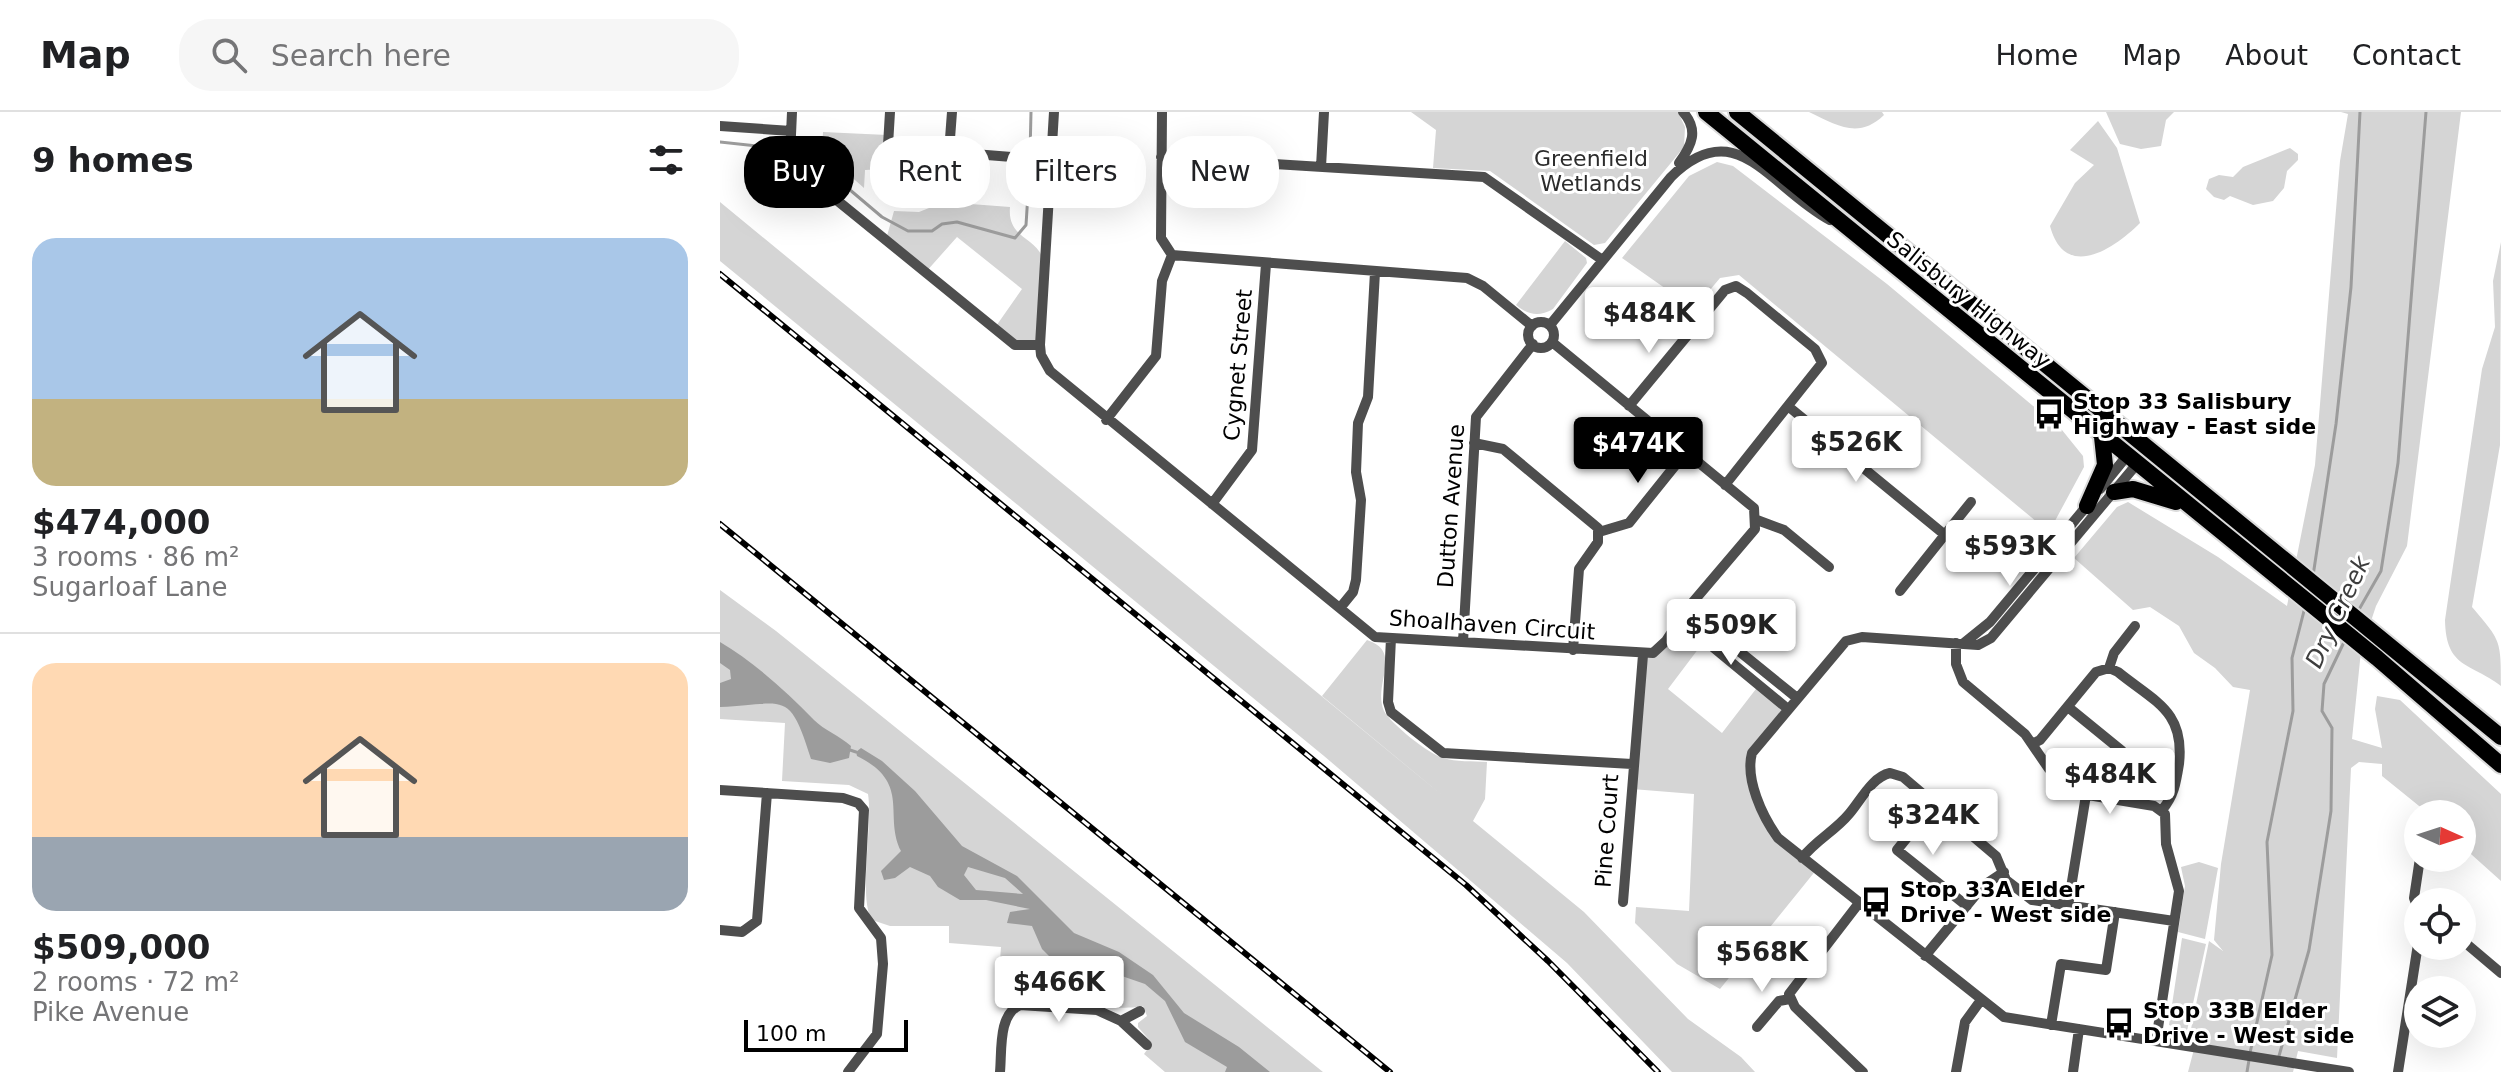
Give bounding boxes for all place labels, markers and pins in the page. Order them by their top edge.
pin: $484K [1593,287,1705,355]
place label: Stop 33 Salisbury Highway - East side [2073,389,2316,439]
bus stop icon: Stop 33 Salisbury Highway - East side [2032,397,2066,431]
pin: $526K [1800,416,1912,484]
pin: $474K [1582,417,1694,485]
pin: $593K [1954,520,2066,588]
pin: $509K [1675,599,1787,667]
pin: $484K [2054,748,2166,816]
pin: $324K [1877,789,1989,857]
place label: Stop 33A Elder Drive - West side [1900,877,2111,927]
bus stop icon: Stop 33A Elder Drive - West side [1859,885,1893,919]
pin: $568K [1706,926,1818,994]
pin: $466K [1003,956,1115,1024]
place label: Stop 33B Elder Drive - West side [2143,998,2354,1048]
bus stop icon: Stop 33B Elder Drive - West side [2102,1006,2136,1040]

